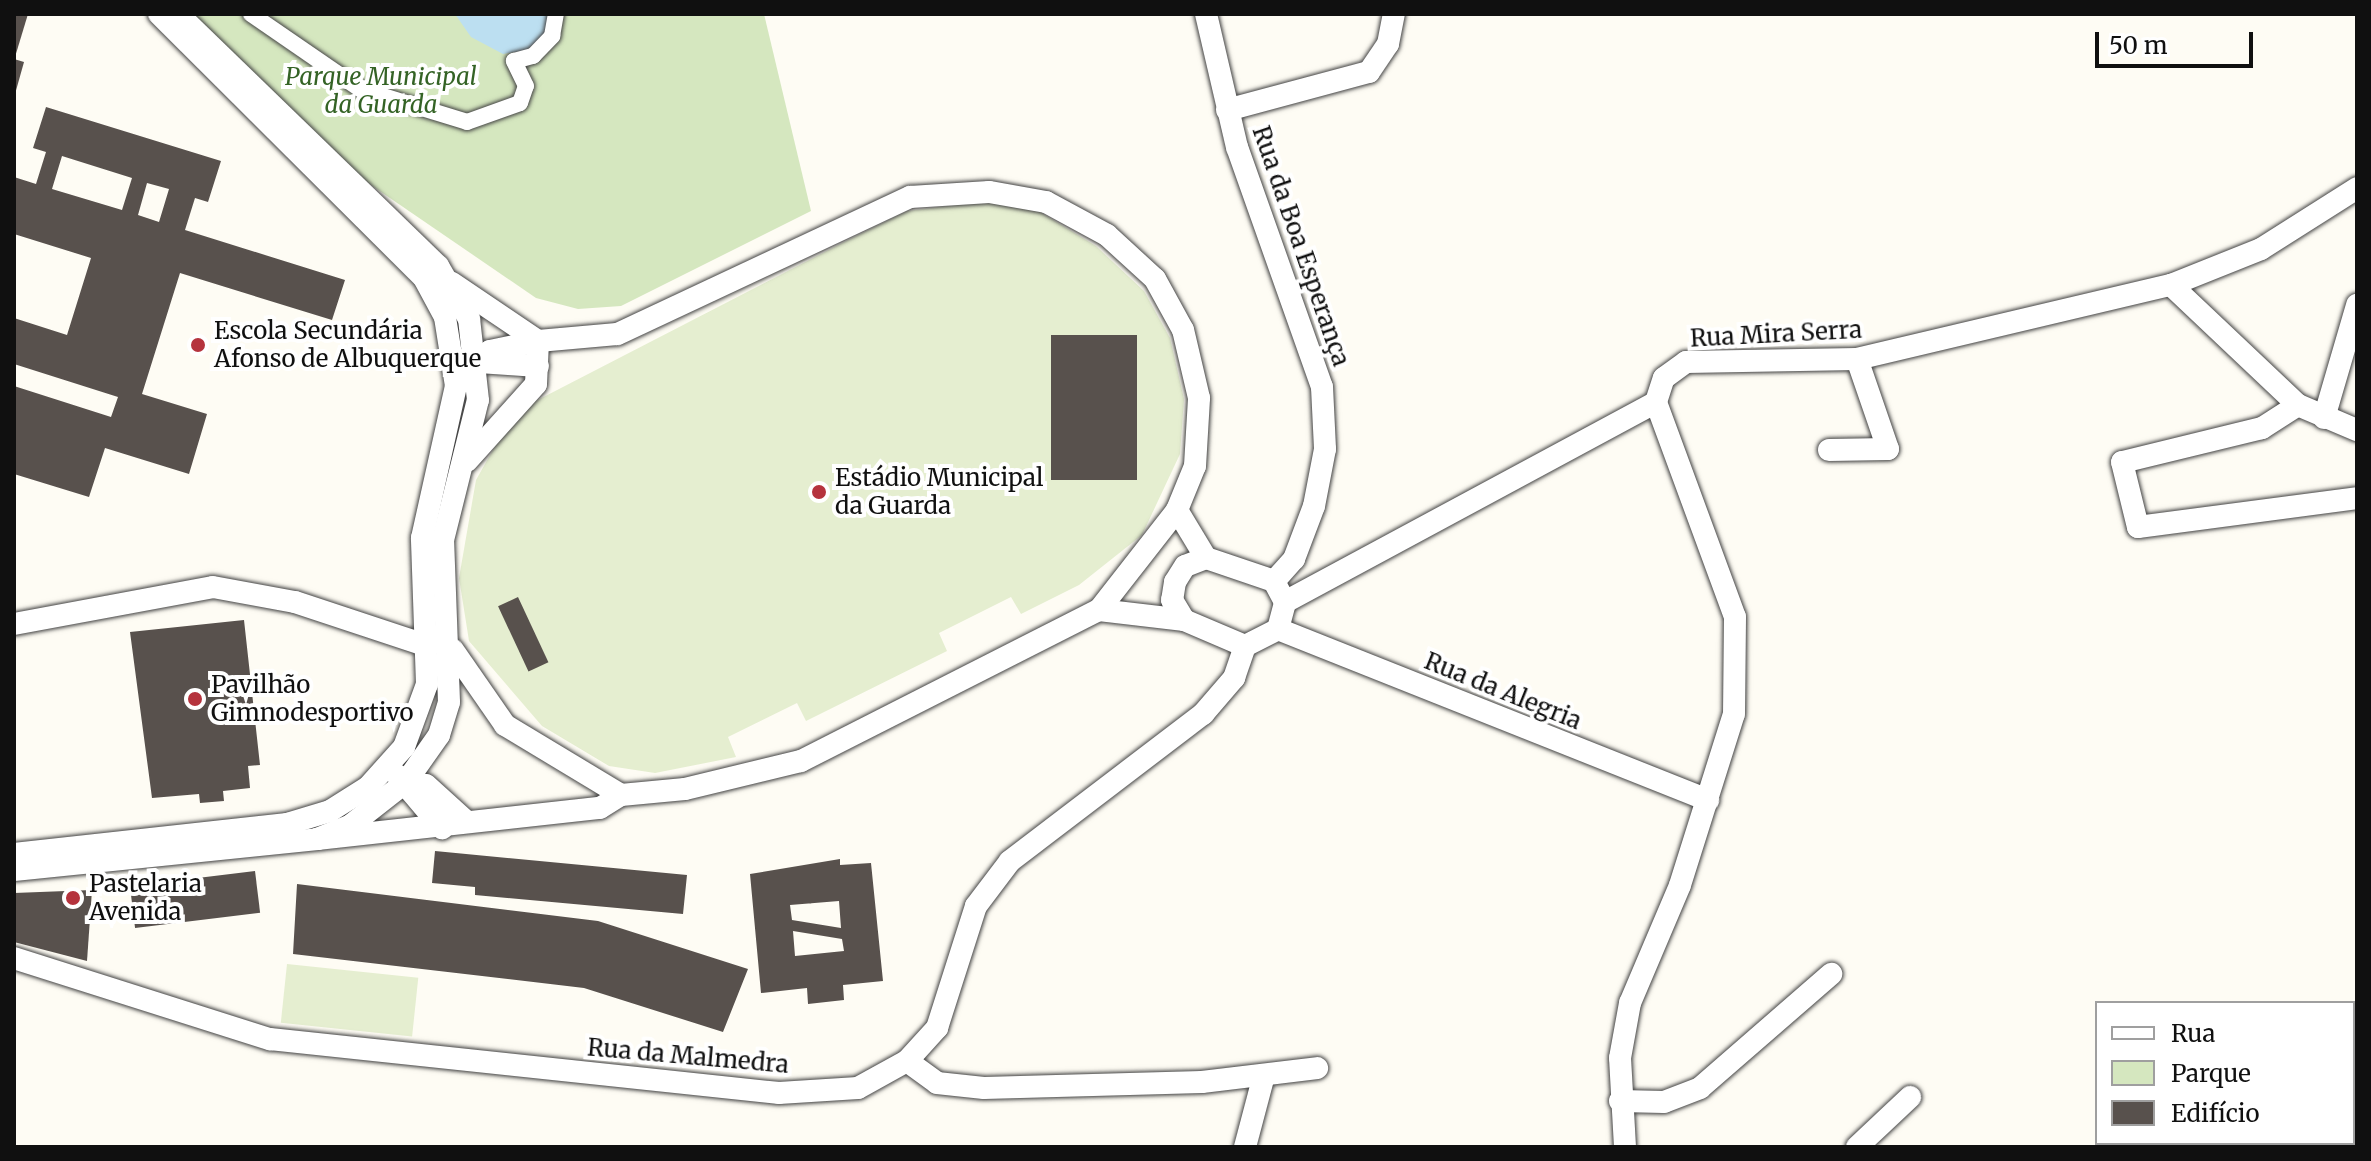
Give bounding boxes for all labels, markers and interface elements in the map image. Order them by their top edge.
scale bar [2099,16,2257,66]
text: 50 m [2109,30,2168,61]
park label: Parque Municipal da Guarda [285,63,477,119]
street label: Rua da Boa Esperança [1246,122,1356,370]
street label: Rua Mira Serra [1689,315,1863,353]
place label: Escola Secundária Afonso de Albuquerque [214,317,481,373]
marker: Escola Secundária Afonso de Albuquerque [189,336,207,354]
place label: Estádio Municipal da Guarda [835,464,1043,520]
marker: Estádio Municipal da Guarda [810,483,828,501]
street label: Rua da Alegria [1420,646,1586,736]
place label: Pavilhão Gimnodesportivo [211,671,414,727]
marker: Pavilhão Gimnodesportivo [186,690,204,708]
place label: Pastelaria Avenida [89,870,202,926]
marker: Pastelaria Avenida [64,889,82,907]
legend [2095,1001,2355,1145]
text: Rua [2171,1018,2215,1049]
street label: Rua da Malmedra [586,1033,790,1079]
text: Parque [2171,1058,2251,1089]
text: Edifício [2171,1098,2259,1129]

